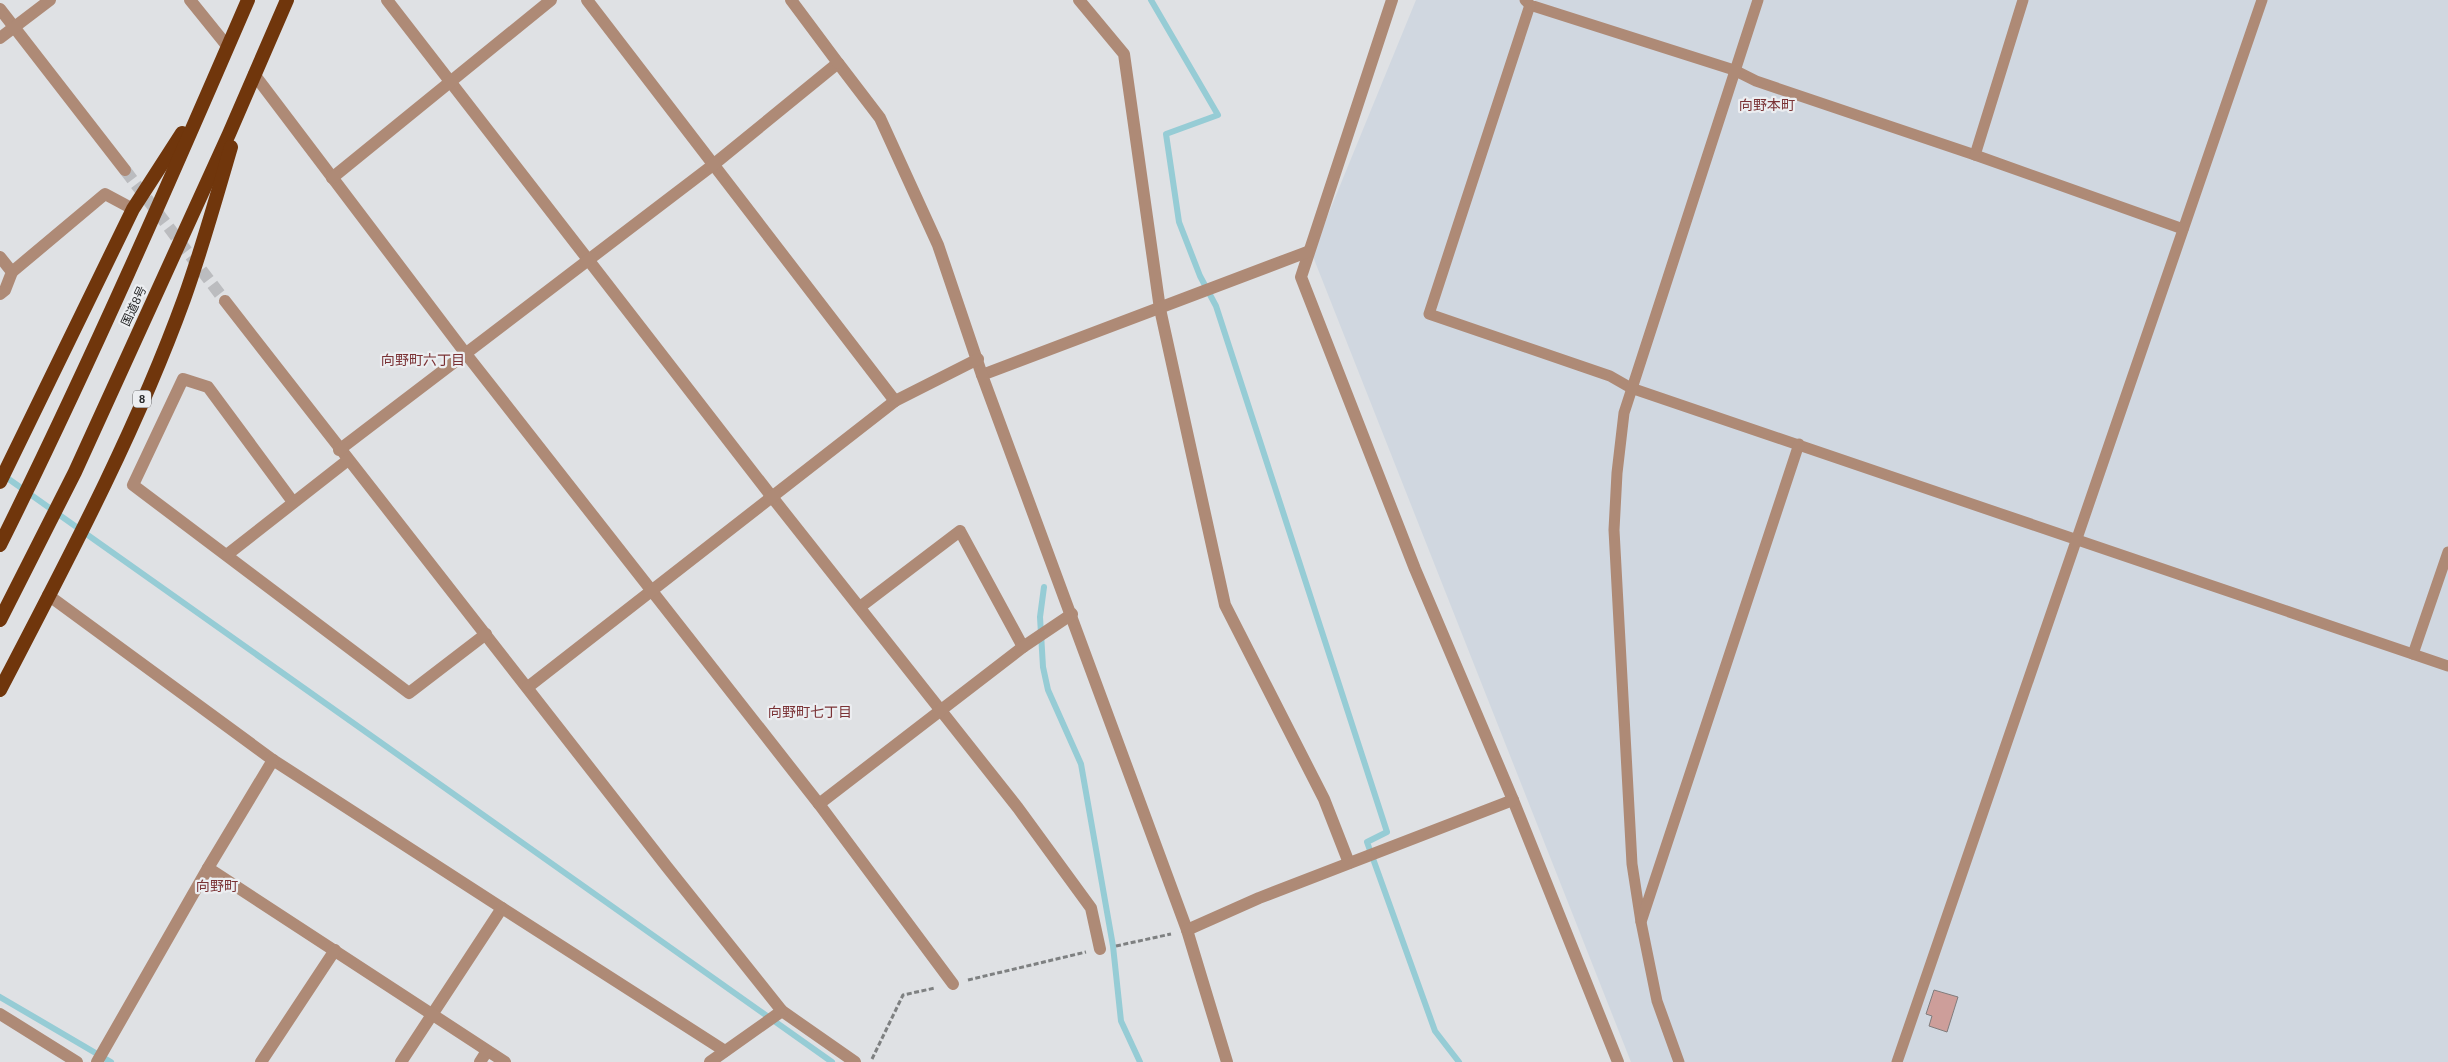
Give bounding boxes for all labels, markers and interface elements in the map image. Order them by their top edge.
district label: 向野本町 [1739,97,1795,113]
street label: 国道8号 [119,284,149,328]
district label: 向野町六丁目 [381,352,465,368]
road number: 8 [133,390,151,408]
district label: 向野町七丁目 [768,704,852,720]
district label: 向野町 [196,878,238,894]

